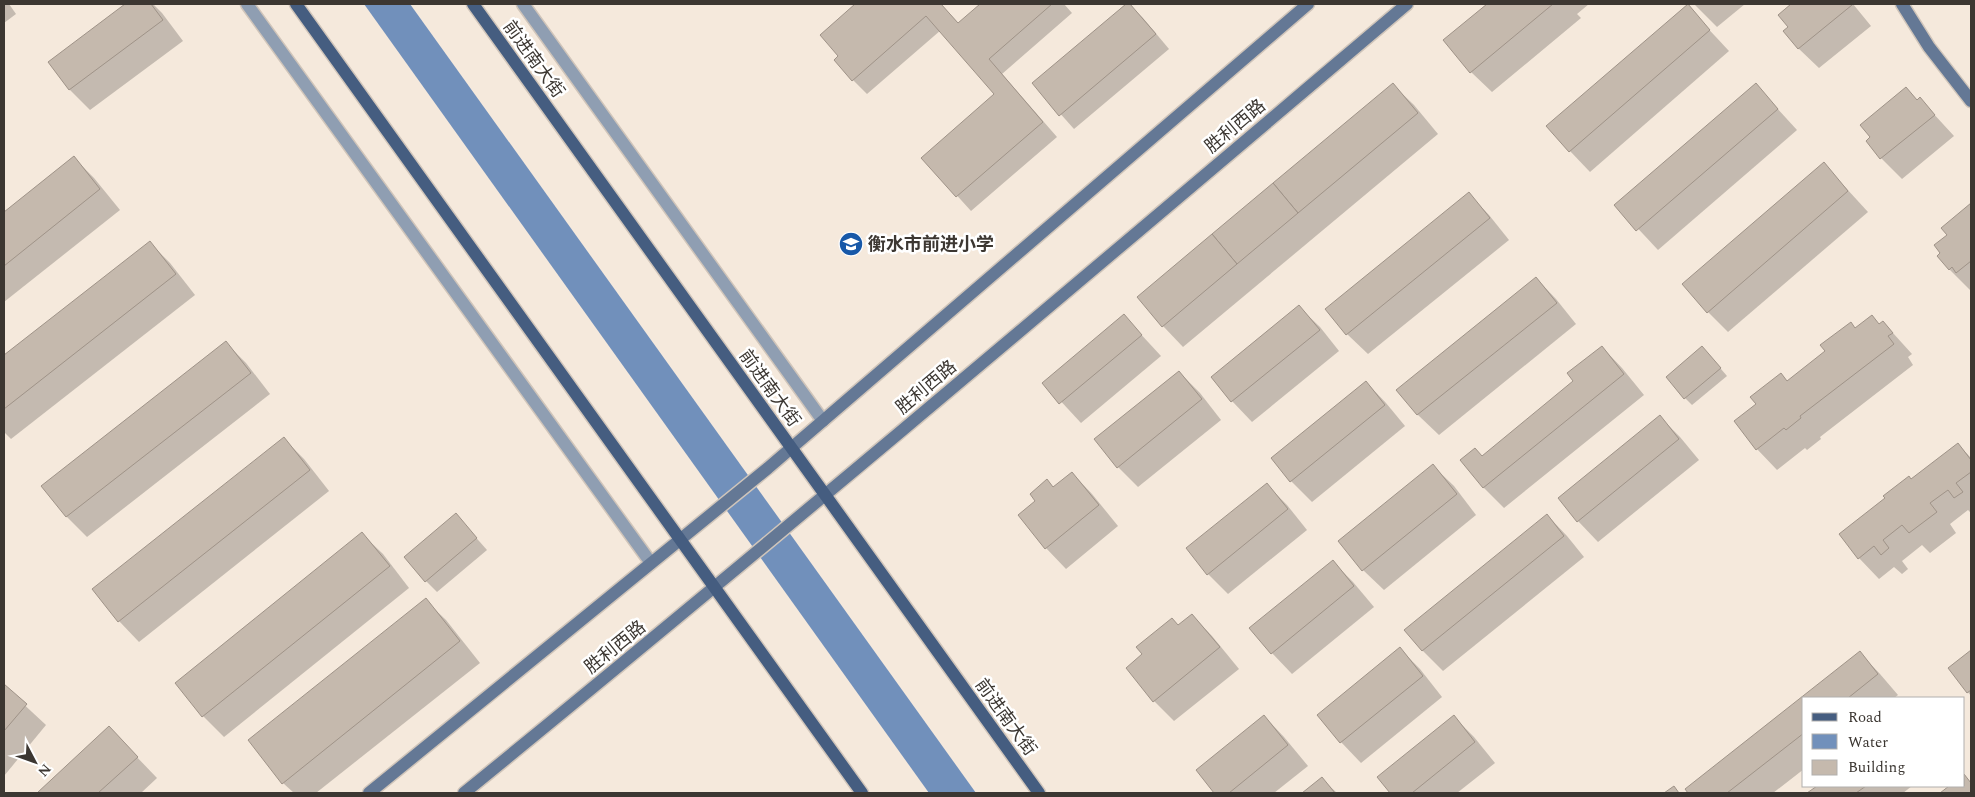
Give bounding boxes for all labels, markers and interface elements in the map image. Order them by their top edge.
street label: 前进南大街 [496,15,571,104]
street label: 胜利西路 [1199,93,1272,160]
school or university icon: 衡水市前进小学 [838,231,864,257]
place label: 衡水市前进小学 [868,231,994,258]
street label: 前进南大街 [732,344,807,433]
street label: 胜利西路 [890,354,963,421]
street label: 胜利西路 [579,614,652,681]
street label: 前进南大街 [968,673,1043,762]
legend [1802,697,1965,787]
text: Road [1848,706,1882,729]
text: Water [1848,731,1888,754]
north arrow [10,737,60,787]
text: Building [1848,756,1905,779]
text: N [33,759,56,781]

